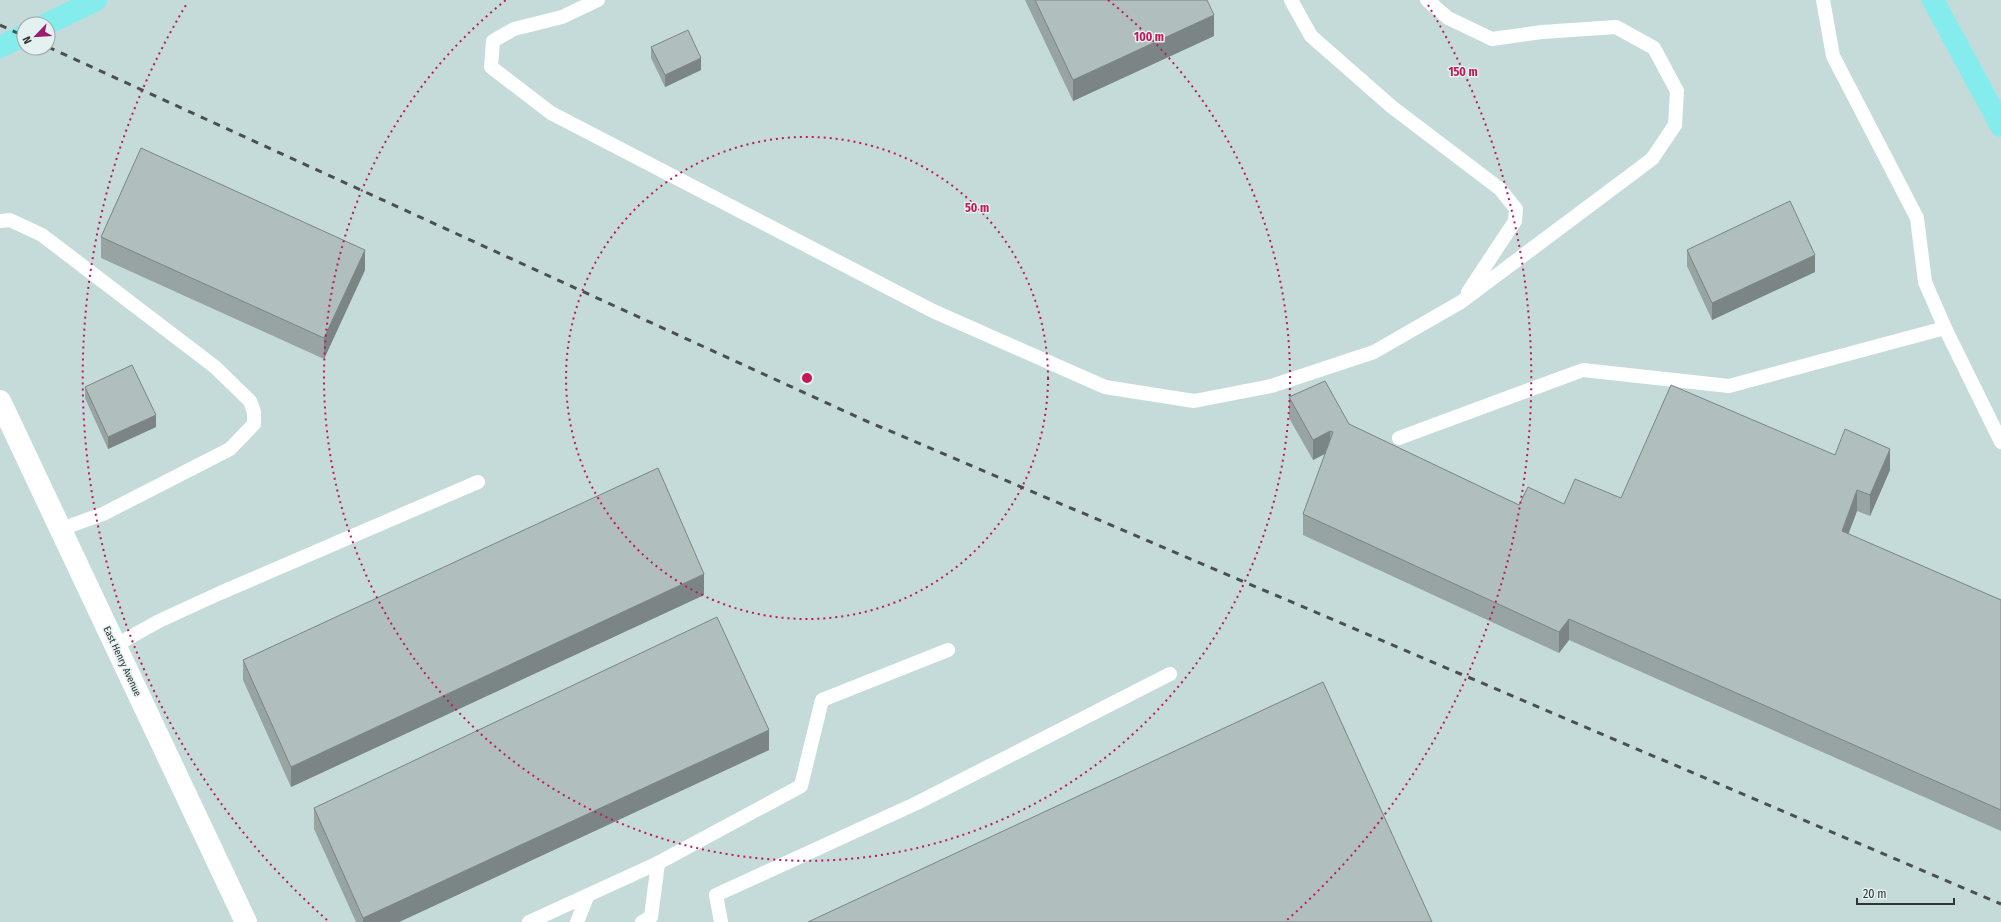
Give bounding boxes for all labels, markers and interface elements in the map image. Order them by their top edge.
north arrow [16,16,56,56]
text: 100 m [1134,30,1164,44]
text: N [20,34,35,46]
text: 150 m [1448,65,1478,79]
text: 50 m [965,201,989,215]
centre of rings [800,371,814,385]
street label: East Henry Avenue [101,624,144,698]
scale bar [1857,880,1954,906]
text: 20 m [1863,887,1887,901]

